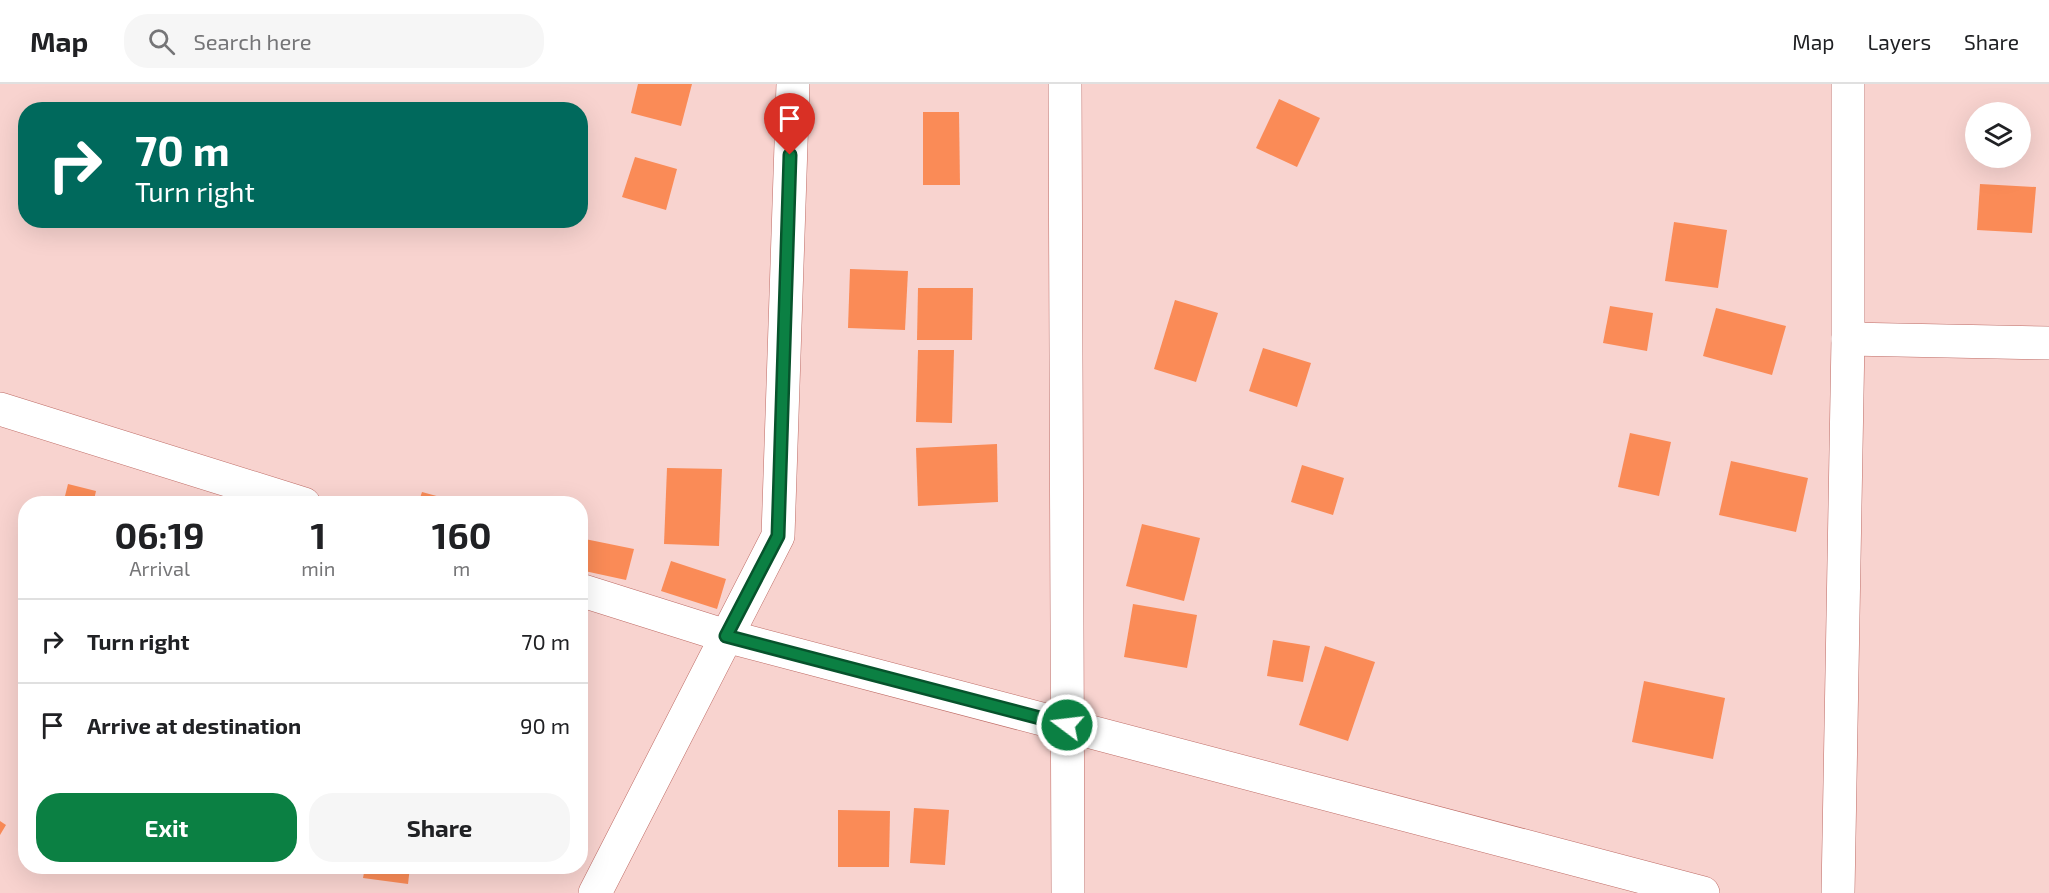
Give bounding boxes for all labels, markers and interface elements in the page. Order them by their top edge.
search box [124,14,544,68]
text: Map [30,24,88,58]
icon: search [145,25,178,58]
text: Search here [193,28,312,54]
text: Map [1792,29,1834,54]
text: Layers [1867,29,1931,54]
text: Share [1964,29,2019,54]
pin [764,93,815,155]
icon: arrive [773,102,806,135]
map controls [1965,102,2031,168]
button: layers [1965,102,2031,168]
text: 70 m [135,124,230,174]
icon: right [36,126,114,204]
text: Turn right [135,175,255,207]
text: 06:19 [115,513,205,556]
text: 1 [310,513,326,556]
text: 160 [432,513,491,556]
text: Arrival [129,556,190,580]
text: min [301,556,335,580]
text: m [453,556,470,580]
icon: right [36,625,69,658]
text: Turn right [87,628,189,654]
text: 70 m [521,628,570,654]
position arrow [1035,693,1099,757]
icon: arrive [36,709,69,742]
text: Arrive at destination [87,712,301,738]
text: 90 m [520,712,570,738]
button: Exit [36,793,297,862]
button: Share [309,793,570,862]

